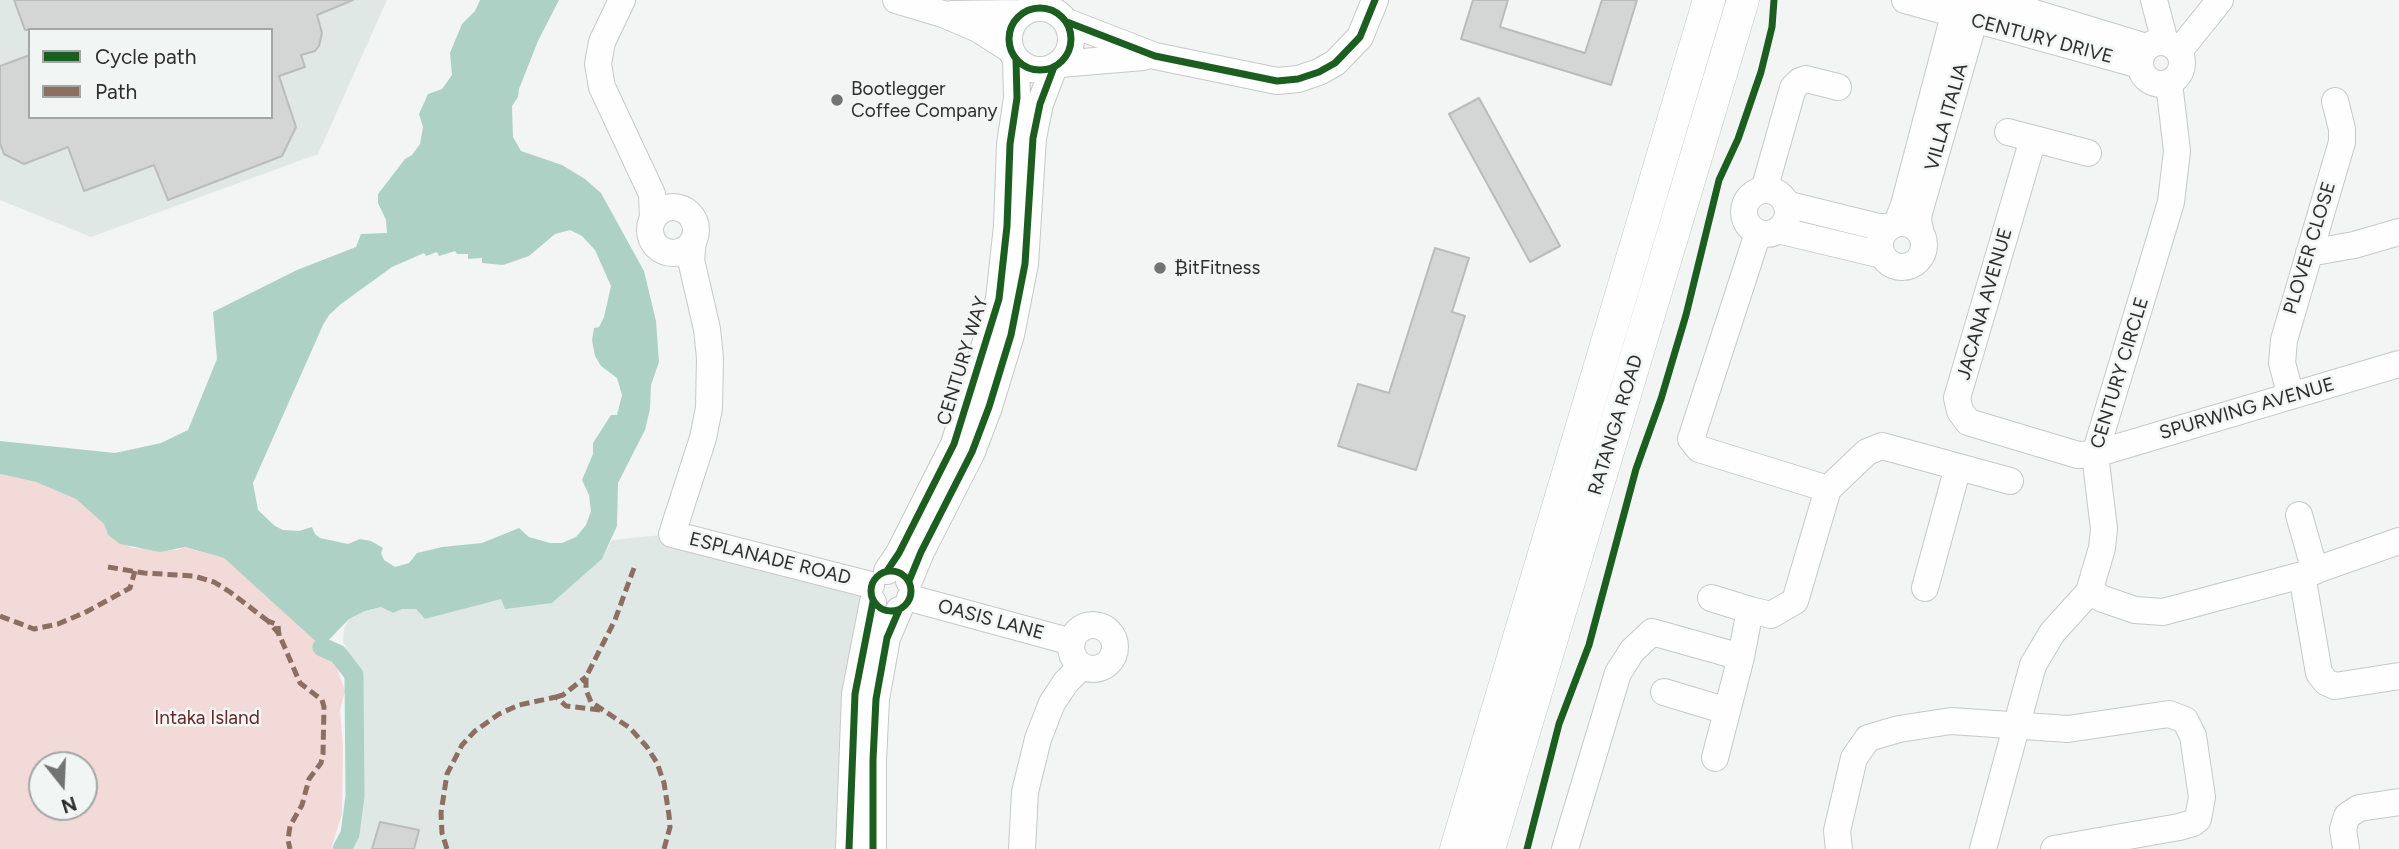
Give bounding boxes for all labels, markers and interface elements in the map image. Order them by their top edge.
street label: CENTURY DRIVE [1968,9,2116,69]
legend [28,28,273,119]
text: Cycle path [95,44,196,69]
street label: VILLA ITALIA [1921,61,1973,173]
place label: Bootlegger Coffee Company [851,78,997,122]
text: Path [95,79,137,104]
marker: Bootlegger Coffee Company [829,92,845,108]
street label: PLOVER CLOSE [2279,179,2341,317]
street label: JACANA AVENUE [1952,225,2018,383]
place label: ₿itFitness [1174,257,1260,279]
marker: ₿itFitness [1152,260,1168,276]
street label: CENTURY WAY [933,294,993,428]
street label: CENTURY CIRCLE [2086,294,2154,452]
street label: RATANGA ROAD [1584,352,1648,498]
street label: SPURWING AVENUE [2157,373,2337,445]
street label: ESPLANADE ROAD [687,528,853,590]
street label: OASIS LANE [935,595,1047,645]
park label: Intaka Island [154,707,260,729]
north arrow [28,751,98,821]
text: N [58,791,80,818]

